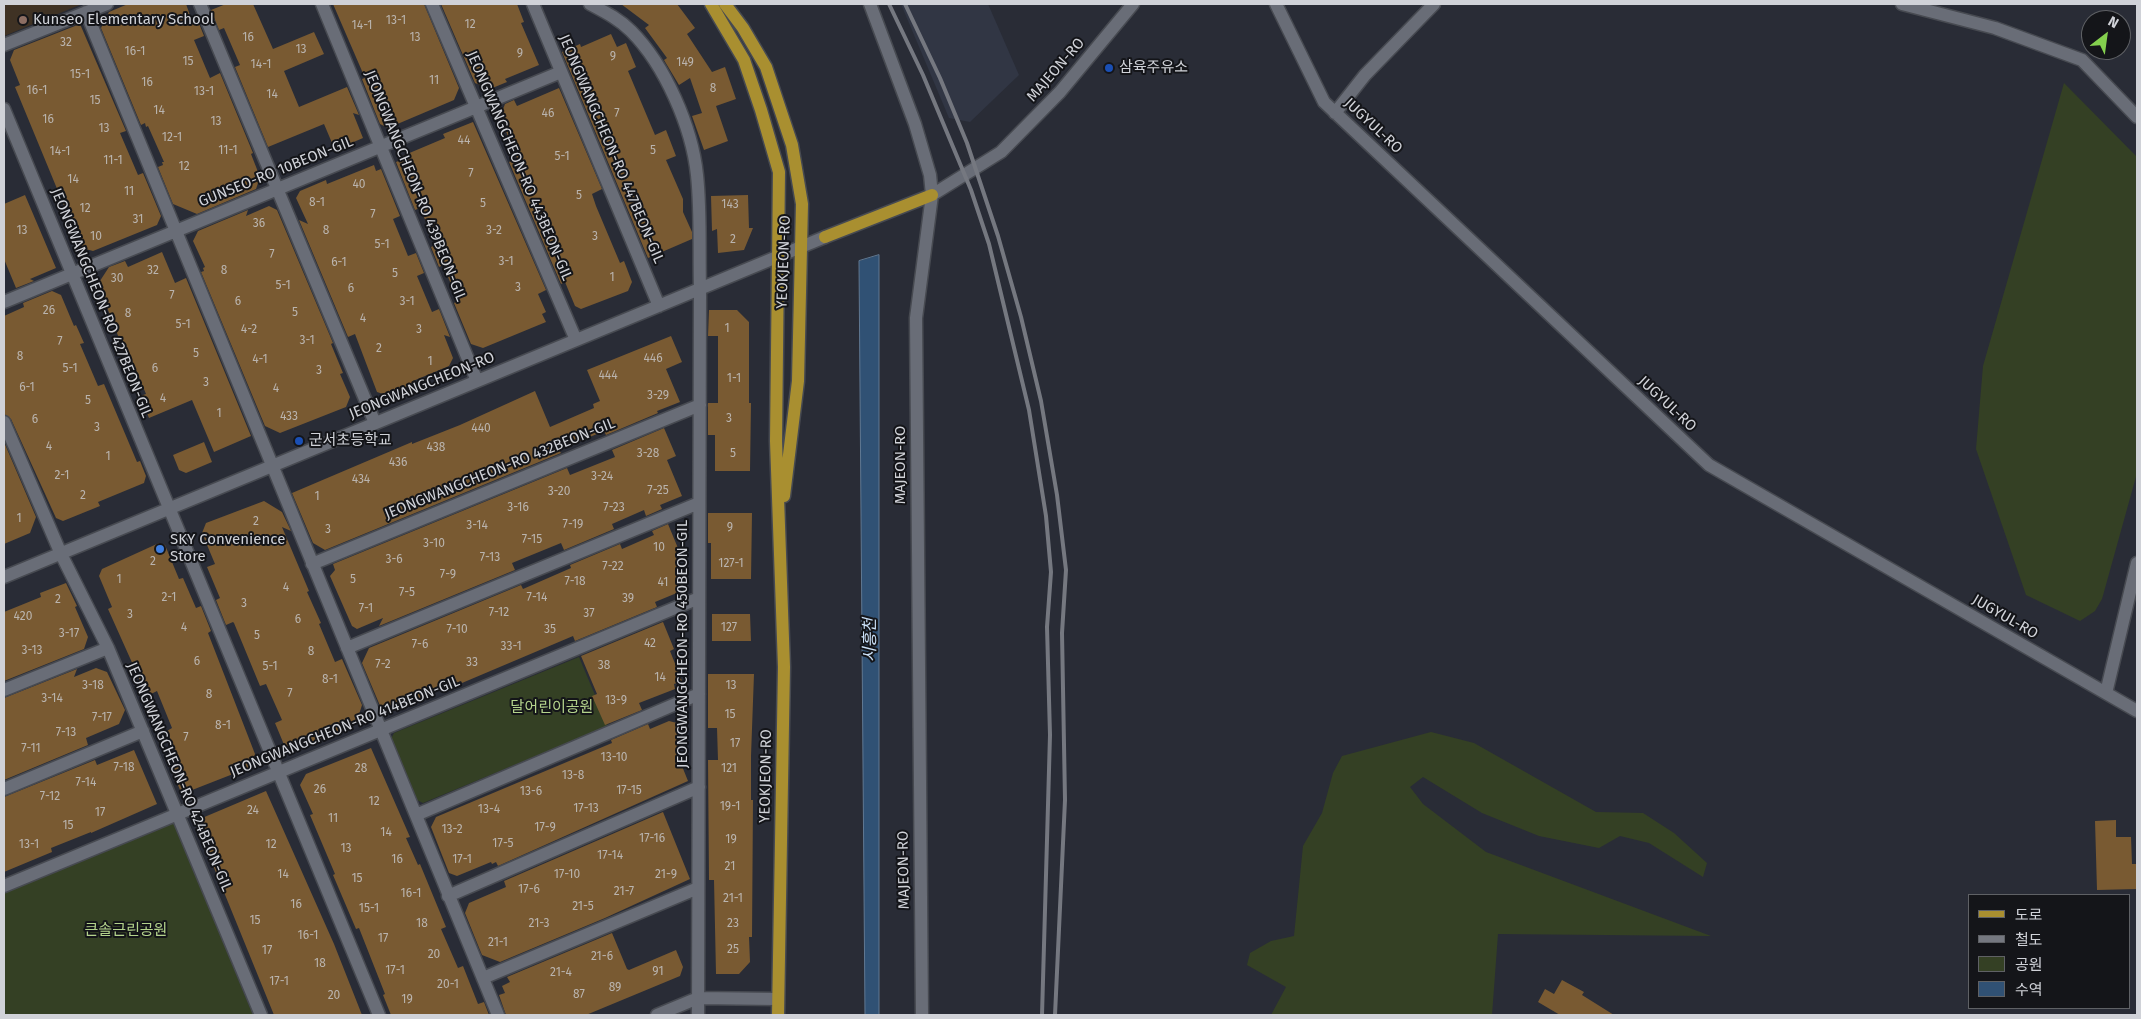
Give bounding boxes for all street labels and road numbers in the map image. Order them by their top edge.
street label: JEONGWANGCHEON-RO 447BEON-GIL [554,32,668,266]
street label: MAJEON-RO [1023,34,1089,106]
street label: JEONGWANGCHEON-RO 443BEON-GIL [462,48,576,284]
street label: JEONGWANGCHEON-RO 439BEON-GIL [360,68,470,304]
street label: JUGYUL-RO [1340,94,1406,158]
street label: GUNSEO-RO 10BEON-GIL [196,133,356,211]
street label: JEONGWANGCHEON-RO 427BEON-GIL [47,185,155,421]
street label: YEOKJEON-RO [773,215,795,309]
street label: JEONGWANGCHEON-RO [346,349,498,423]
street label: JUGYUL-RO [1634,372,1700,436]
street label: JEONGWANGCHEON-RO 432BEON-GIL [382,414,618,524]
street label: MAJEON-RO [892,426,910,504]
street label: JEONGWANGCHEON-RO 450BEON-GIL [674,520,692,768]
street label: JUGYUL-RO [1969,591,2041,643]
street label: JEONGWANGCHEON-RO 424BEON-GIL [122,660,236,894]
street label: JEONGWANGCHEON-RO 414BEON-GIL [227,673,463,781]
street label: YEOKJEON-RO [756,729,776,823]
street label: MAJEON-RO [894,831,914,909]

